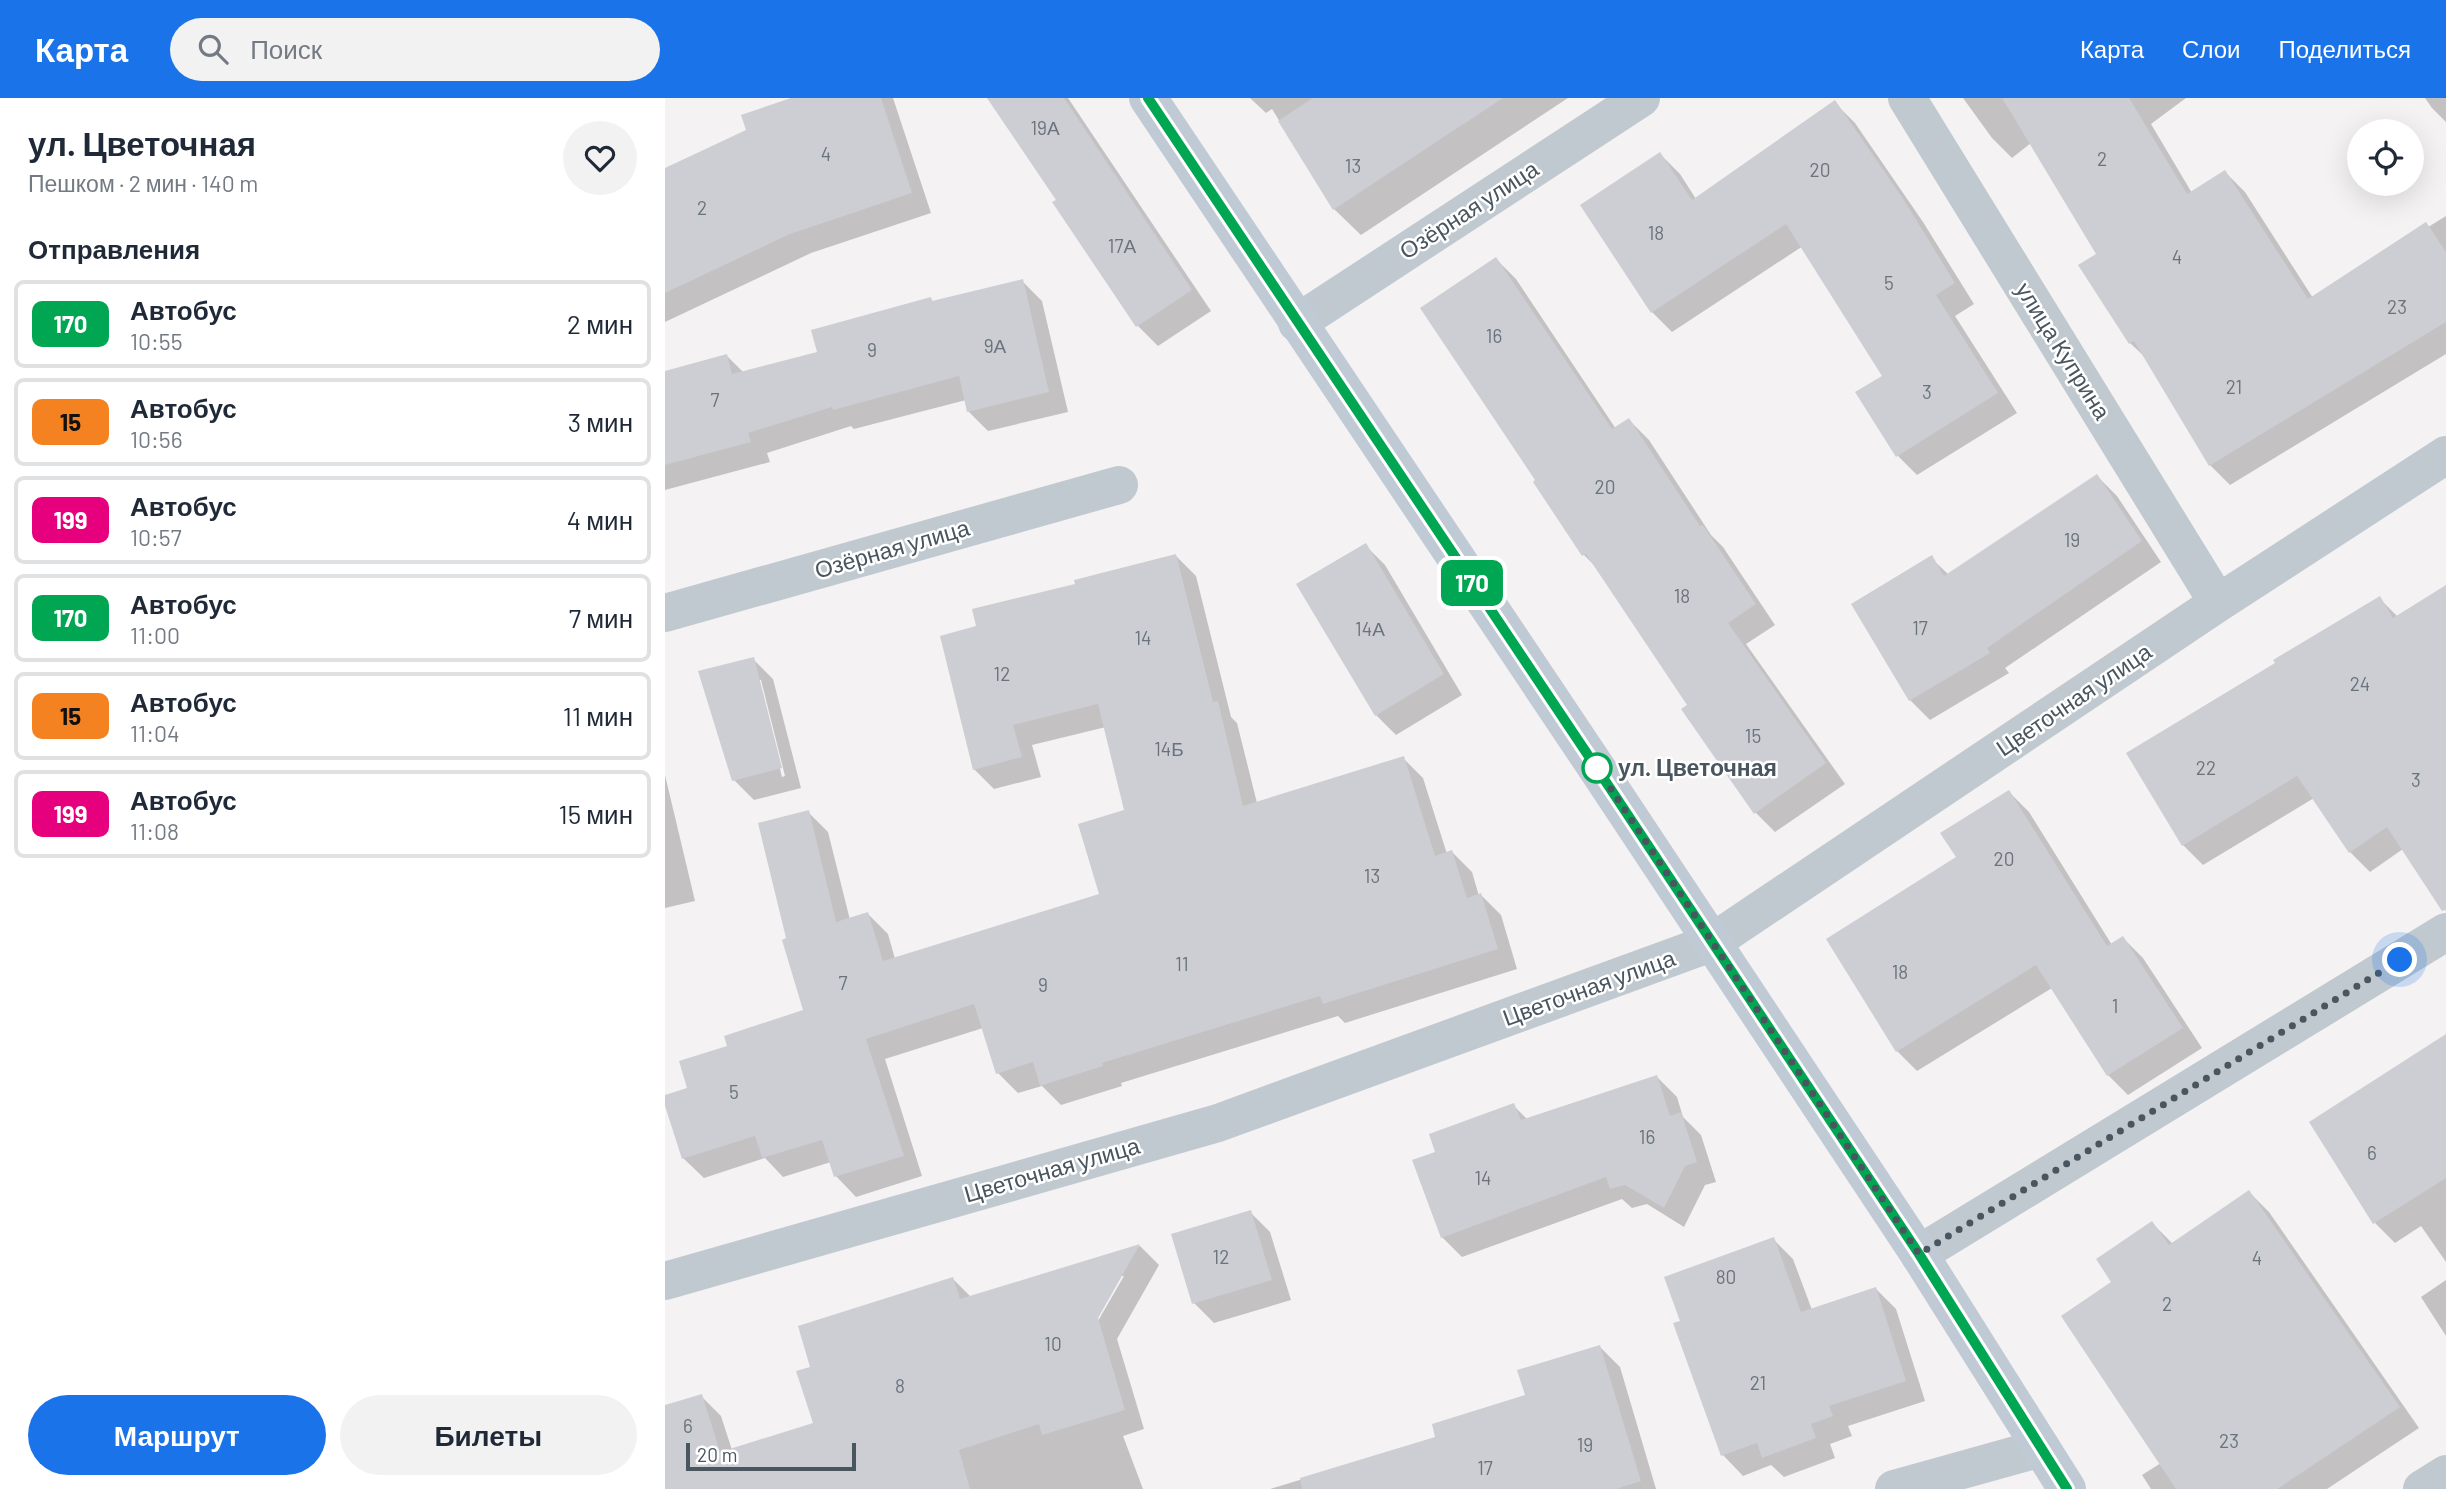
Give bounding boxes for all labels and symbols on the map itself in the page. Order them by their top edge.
house number: 19А [1030,116,1060,139]
house number: 4 [821,142,831,165]
house number: 2 [2097,147,2107,170]
house number: 13 [1345,154,1361,177]
street label: Озёрная улица [1394,154,1543,264]
house number: 20 [1810,158,1830,181]
house number: 2 [697,196,707,219]
house number: 18 [1648,221,1664,244]
house number: 17А [1108,234,1136,257]
house number: 4 [2172,245,2182,268]
house number: 5 [1884,271,1894,294]
street label: улица Куприна [2011,277,2117,424]
house number: 23 [2387,295,2407,318]
house number: 16 [1486,324,1502,347]
house number: 9А [984,334,1007,357]
house number: 9 [867,338,877,361]
house number: 21 [2226,375,2242,398]
house number: 3 [1922,380,1932,403]
house number: 7 [711,388,720,411]
house number: 20 [1595,475,1615,498]
street label: Озёрная улица [811,513,973,584]
house number: 19 [2064,528,2080,551]
line badge: 170 [1432,560,1512,606]
house number: 18 [1674,584,1690,607]
house number: 17 [1912,616,1928,639]
house number: 14А [1355,617,1385,640]
house number: 14 [1134,626,1152,649]
street label: Цветочная улица [1990,637,2157,761]
house number: 12 [994,662,1010,685]
house number: 24 [2350,672,2370,695]
house number: 15 [1745,724,1761,747]
house number: 14Б [1154,737,1184,760]
marker: ул. Цветочная [1582,753,1612,783]
place label: ул. Цветочная [1618,753,1777,781]
house number: 22 [2196,756,2216,779]
house number: 3 [2411,768,2421,791]
house number: 20 [1994,847,2014,870]
house number: 13 [1364,864,1380,887]
your location [2382,942,2417,977]
street label: Цветочная улица [1499,943,1679,1031]
house number: 11 [1175,952,1189,975]
house number: 18 [1892,960,1908,983]
house number: 7 [839,971,848,994]
house number: 9 [1038,973,1048,996]
house number: 1 [2112,994,2118,1017]
house number: 5 [729,1080,739,1103]
house number: 16 [1639,1125,1655,1148]
street label: Цветочная улица [961,1131,1143,1207]
house number: 6 [2367,1141,2377,1164]
house number: 14 [1474,1166,1492,1189]
house number: 12 [1213,1245,1229,1268]
house number: 4 [2252,1246,2262,1269]
house number: 80 [1716,1265,1736,1288]
house number: 2 [2162,1292,2172,1315]
house number: 10 [1044,1332,1062,1355]
house number: 21 [1750,1371,1766,1394]
house number: 8 [895,1374,905,1397]
house number: 6 [683,1414,693,1437]
house number: 23 [2219,1429,2239,1452]
house number: 19 [1577,1433,1593,1456]
scale bar [686,1440,856,1472]
house number: 17 [1477,1456,1493,1479]

